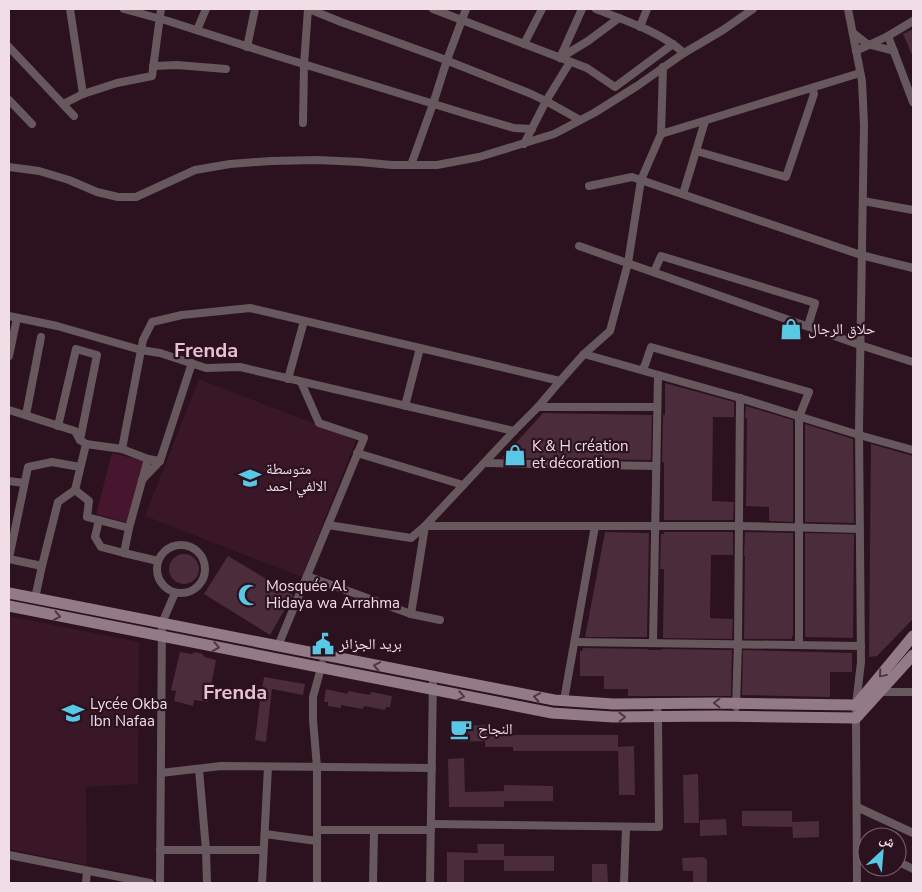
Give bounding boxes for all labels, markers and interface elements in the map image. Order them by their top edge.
shop icon: حلاق الرجال [778,316,804,342]
place label: حلاق الرجال [808,319,876,339]
district label: Frenda [174,337,238,364]
place label: K & H création et décoration [532,436,629,473]
shop icon: K & H création et décoration [502,442,528,468]
place label: متوسطة الالفي احمد [266,459,327,498]
school or university icon: متوسطة الالفي احمد [237,465,263,491]
place label: Mosquée Al Hidaya wa Arrahma [266,576,400,613]
mosque icon: Mosquée Al Hidaya wa Arrahma [236,582,262,608]
one-way arrow [52,610,61,620]
public building icon: بريد الجزائر [310,631,336,657]
place label: بريد الجزائر [338,634,402,654]
one-way arrow [212,642,220,652]
one-way arrow [373,661,382,671]
one-way arrow [879,668,888,677]
district label: Frenda [203,679,267,706]
one-way arrow [457,690,466,701]
one-way arrow [533,692,541,702]
place label: Lycée Okba Ibn Nafaa [90,694,167,731]
one-way arrow [712,698,720,708]
school or university icon: Lycée Okba Ibn Nafaa [60,700,86,726]
one-way arrow [618,712,626,722]
cafe icon: النجاح [448,716,474,742]
place label: النجاح [478,719,512,739]
north arrow [857,827,907,877]
text: ش [877,829,898,853]

